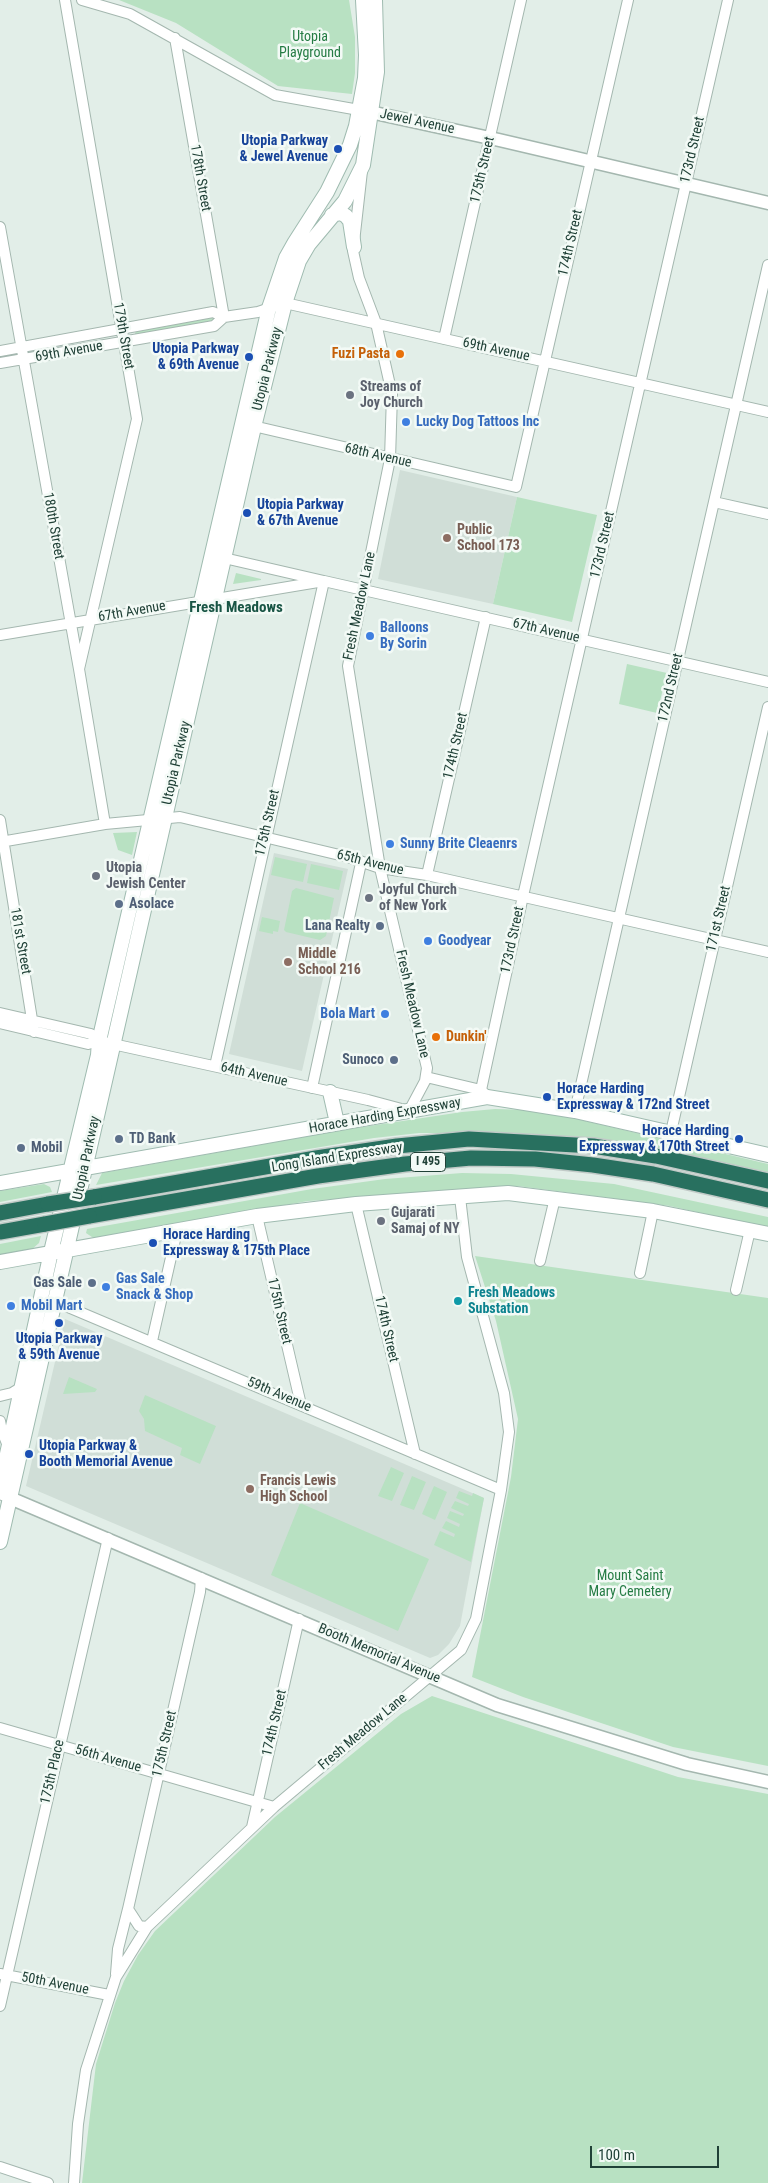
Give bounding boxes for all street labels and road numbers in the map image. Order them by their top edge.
street label: Jewel Avenue [378,106,456,138]
street label: 173rd Street [677,115,709,185]
street label: 175th Street [467,135,499,205]
street label: 178th Street [186,143,214,213]
street label: 174th Street [555,208,587,278]
street label: 179th Street [109,301,137,371]
street label: Utopia Parkway [250,326,286,412]
street label: 69th Avenue [461,335,531,365]
street label: 69th Avenue [34,338,104,366]
street label: 68th Avenue [343,440,413,472]
street label: 180th Street [39,491,67,561]
street label: 173rd Street [587,510,619,580]
street label: Fresh Meadow Lane [340,550,380,662]
street label: 67th Avenue [97,598,167,626]
street label: 67th Avenue [511,615,581,647]
street label: 172nd Street [655,652,687,724]
street label: 174th Street [440,711,472,781]
street label: Utopia Parkway [159,719,195,807]
street label: 175th Street [252,788,284,858]
street label: 65th Avenue [335,847,405,879]
street label: 171st Street [703,884,735,954]
street label: 173rd Street [498,905,528,975]
street label: 181st Street [6,906,34,976]
street label: Fresh Meadow Lane [391,948,433,1060]
street label: 64th Avenue [219,1059,289,1091]
street label: Horace Harding Expressway [308,1094,462,1138]
street label: Utopia Parkway [70,1114,104,1202]
street label: Long Island Expressway [270,1139,404,1177]
road number: I 495 [410,1152,446,1172]
street label: 175th Street [263,1276,295,1346]
street label: 174th Street [370,1294,402,1364]
street label: 59th Avenue [244,1374,314,1416]
street label: Booth Memorial Avenue [315,1621,443,1687]
street label: 174th Street [259,1688,291,1758]
street label: Fresh Meadow Lane [315,1690,411,1774]
street label: 175th Street [149,1709,181,1779]
street label: 175th Place [37,1738,69,1806]
street label: 56th Avenue [73,1742,143,1776]
street label: 50th Avenue [20,1969,90,1999]

